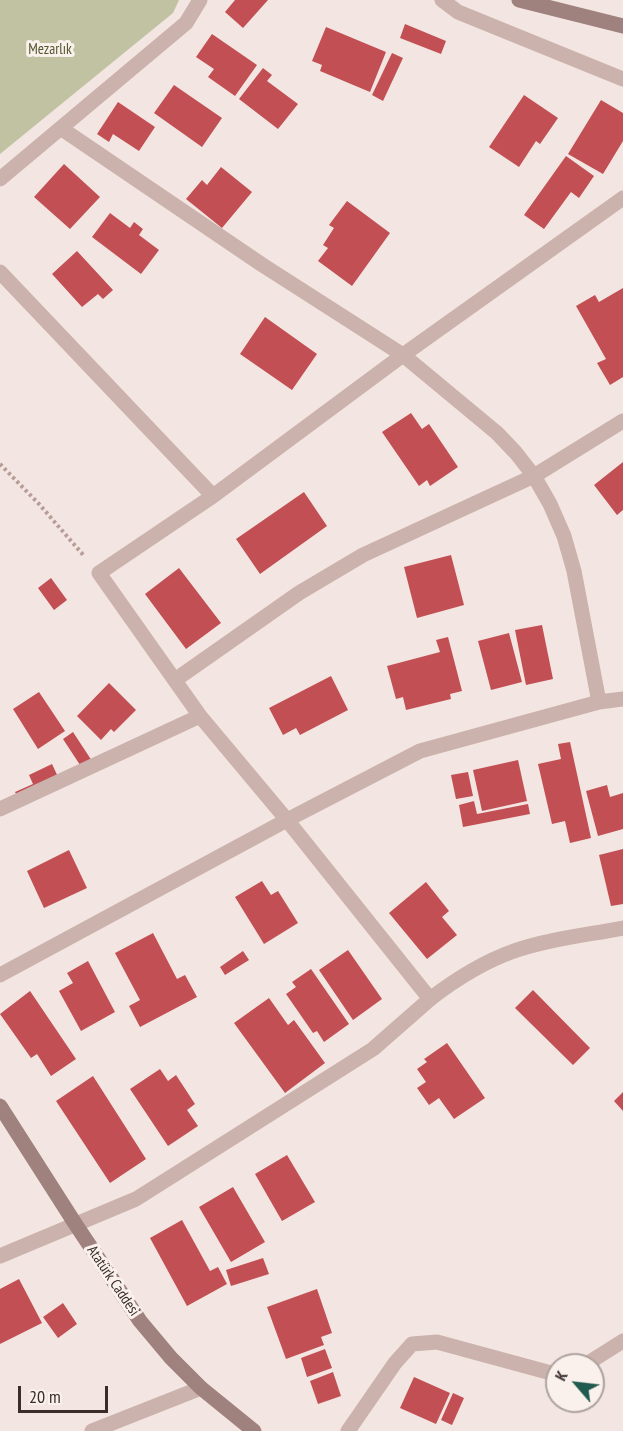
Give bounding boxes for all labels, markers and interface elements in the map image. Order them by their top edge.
park label: Mezarlık [28,41,72,59]
street label: Atatürk Caddesi [83,1242,143,1320]
north arrow [545,1353,605,1413]
text: K [550,1367,572,1384]
scale bar [21,1374,111,1412]
text: 20 m [29,1385,61,1408]

